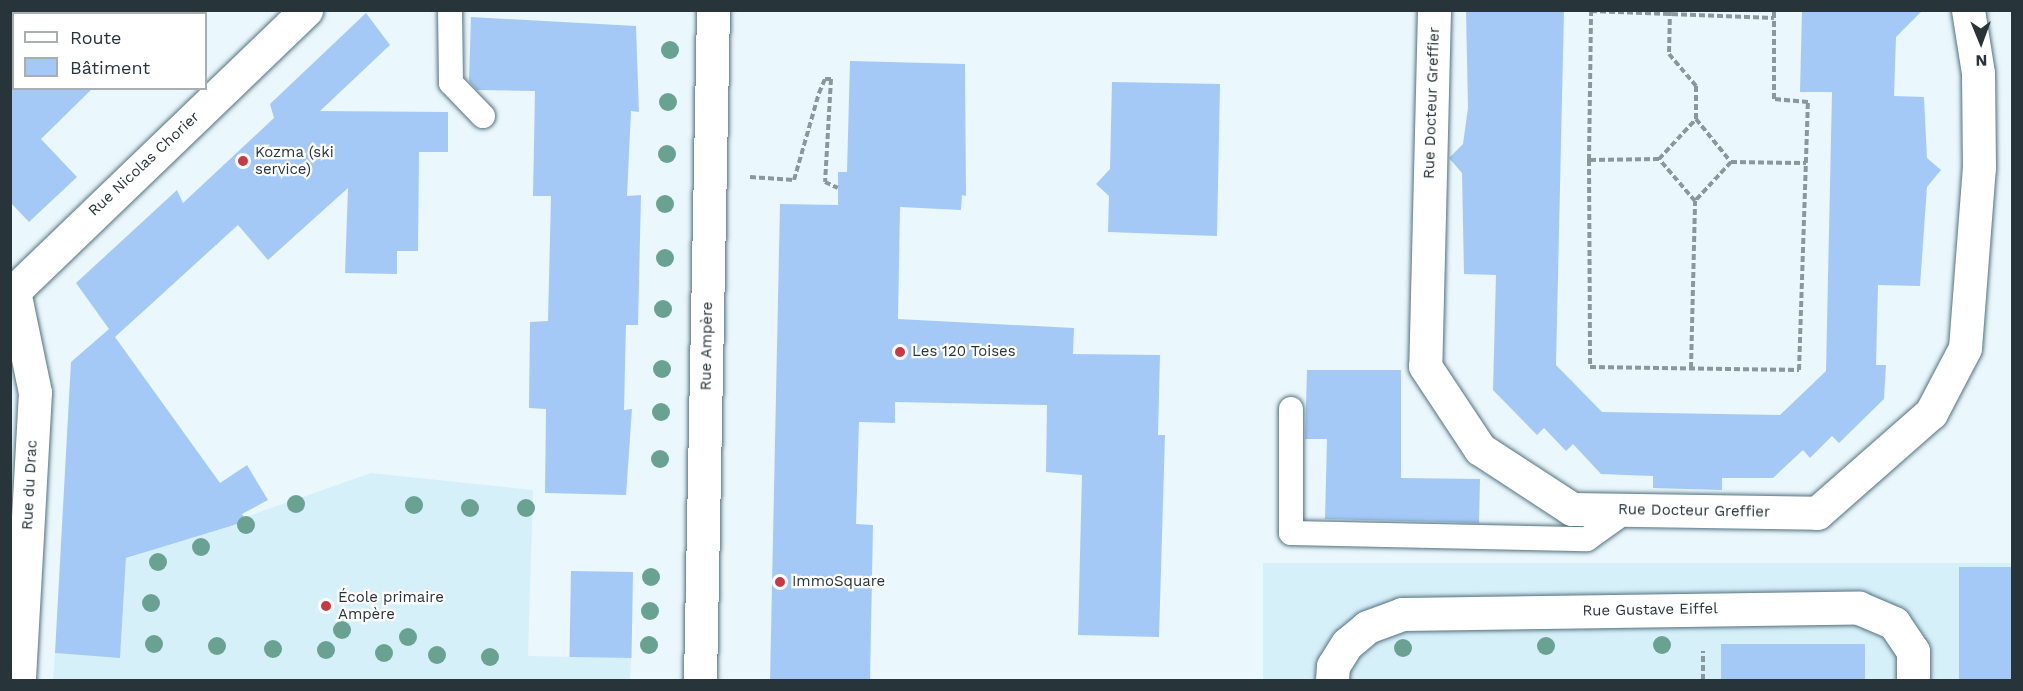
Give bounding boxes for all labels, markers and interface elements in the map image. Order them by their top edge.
legend [12,12,207,90]
north arrow [1951,12,2011,72]
text: Route [70,27,122,48]
street label: Rue Docteur Greffier [1420,27,1444,179]
text: N [1975,51,1987,70]
text: Bâtiment [70,57,150,78]
street label: Rue Nicolas Chorier [85,108,203,220]
place label: Kozma (ski service) [255,143,334,178]
marker: Kozma (ski service) [236,154,250,168]
street label: Rue Ampère [697,301,717,391]
place label: Les 120 Toises [912,343,1016,361]
marker: Les 120 Toises [893,345,907,359]
street label: Rue du Drac [19,440,41,530]
street label: Rue Docteur Greffier [1618,501,1770,521]
place label: ImmoSquare [792,573,885,591]
marker: ImmoSquare [773,575,787,589]
place label: École primaire Ampère [338,588,444,623]
marker: École primaire Ampère [319,599,333,613]
street label: Rue Gustave Eiffel [1582,600,1718,620]

